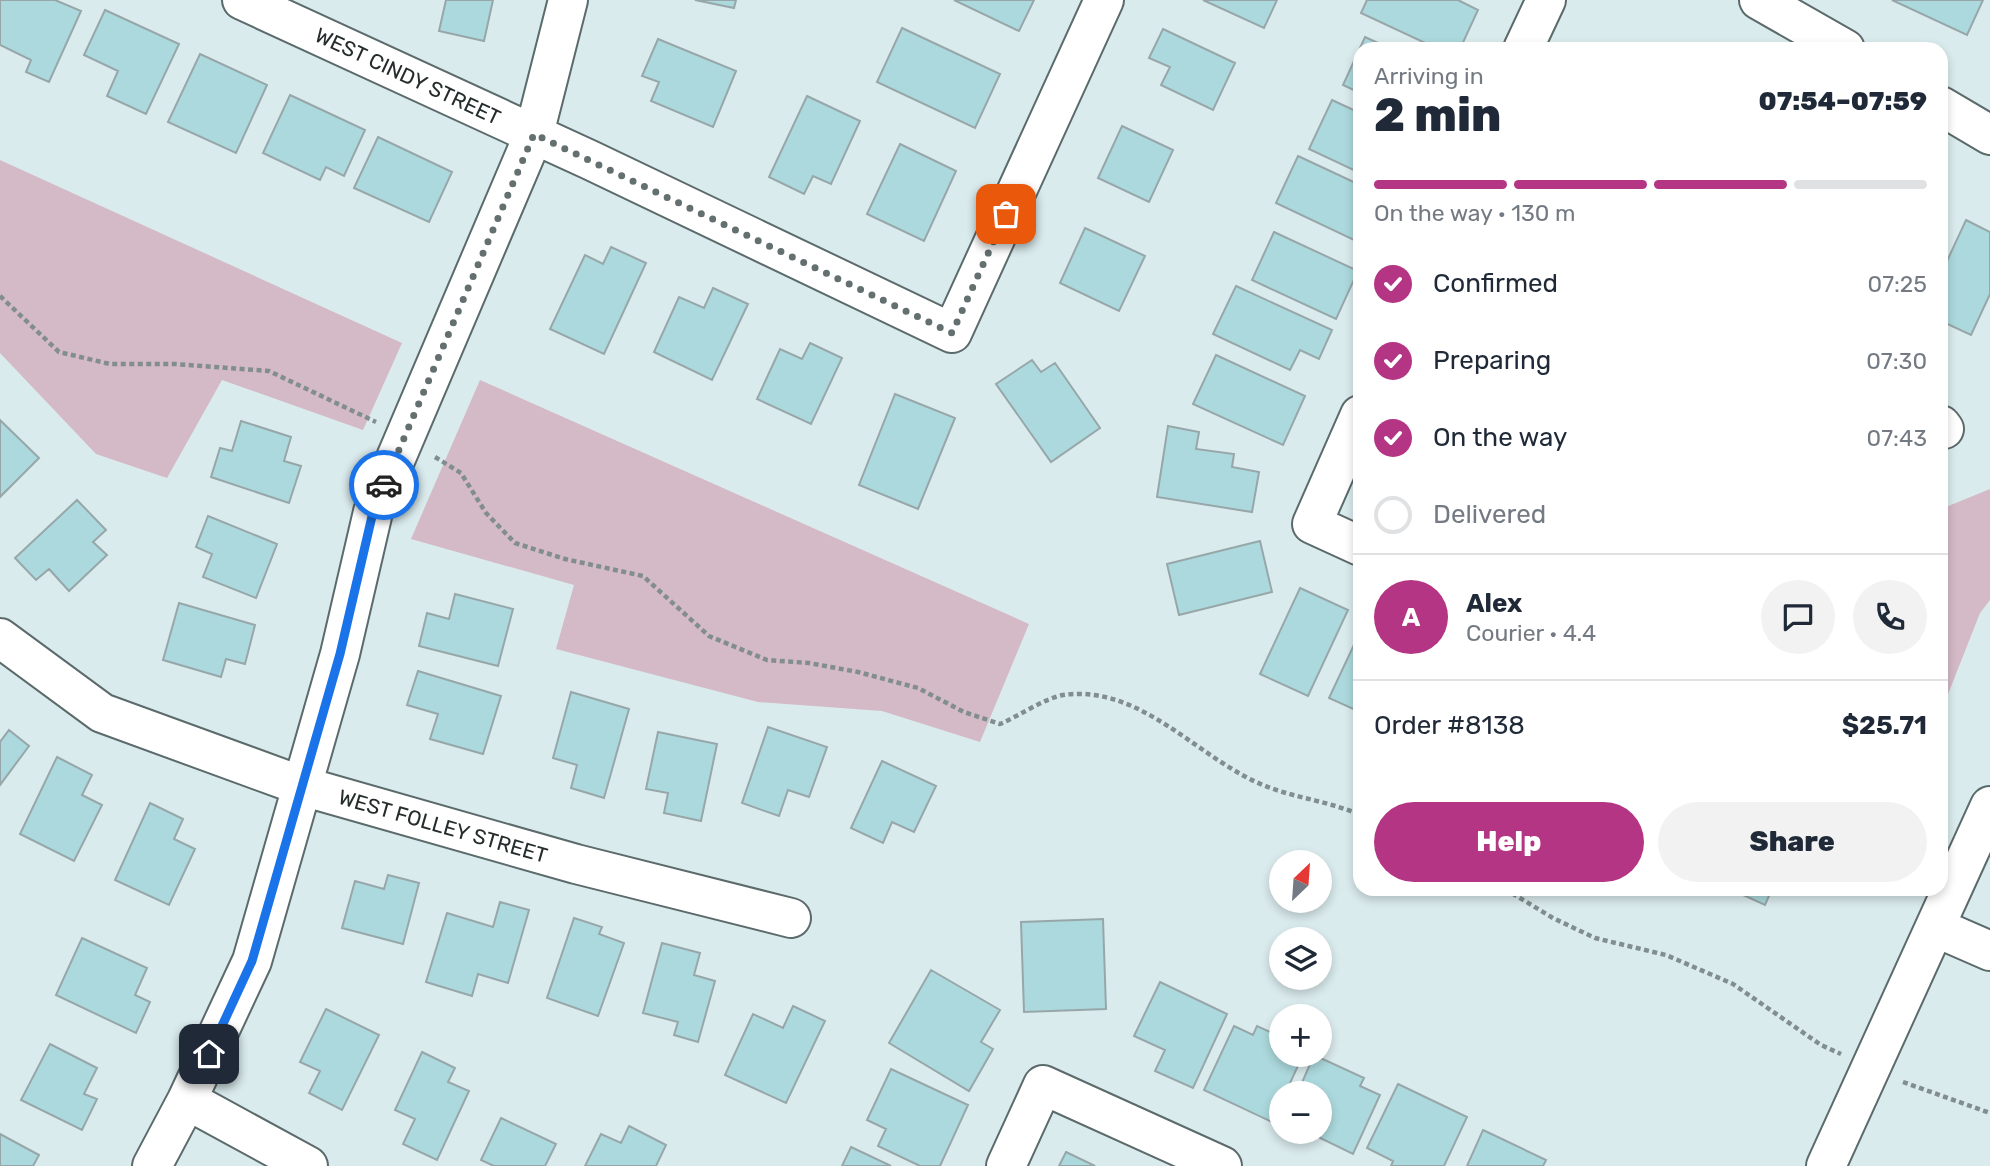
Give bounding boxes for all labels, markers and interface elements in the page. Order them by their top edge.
street label: WEST CINDY STREET [311,22,505,130]
text: Arriving in [1374,62,1484,90]
text: 07:54–07:59 [1758,86,1927,117]
text: 2 min [1374,88,1501,143]
pin [976,184,1036,244]
icon: bag [987,195,1025,233]
text: On the way · 130 m [1374,199,1575,227]
icon: check [1374,265,1412,303]
text: Confirmed [1433,268,1558,299]
text: 07:25 [1868,270,1927,298]
icon: check [1374,342,1412,380]
text: Preparing [1433,345,1551,376]
text: 07:30 [1866,347,1927,375]
icon: check [1374,419,1412,457]
text: On the way [1433,422,1567,453]
text: 07:43 [1867,424,1927,452]
courier [349,450,419,520]
icon: car [365,466,403,504]
text: Delivered [1433,499,1546,530]
button: chat [1761,580,1835,654]
button: phone [1853,580,1927,654]
text: Alex [1466,588,1522,619]
text: A [1402,602,1420,633]
text: Courier · 4.4 [1466,619,1596,647]
text: Order #8138 [1374,710,1525,741]
text: $25.71 [1842,710,1927,741]
street label: WEST FOLLEY STREET [335,784,551,868]
button: Help [1374,802,1644,882]
button: Share [1658,802,1927,882]
north arrow [1269,850,1332,914]
map controls [1269,850,1332,1144]
button: layers [1269,927,1332,990]
button: + [1269,1004,1332,1067]
pin [179,1024,239,1084]
icon: home [190,1035,228,1073]
button: − [1269,1081,1332,1144]

